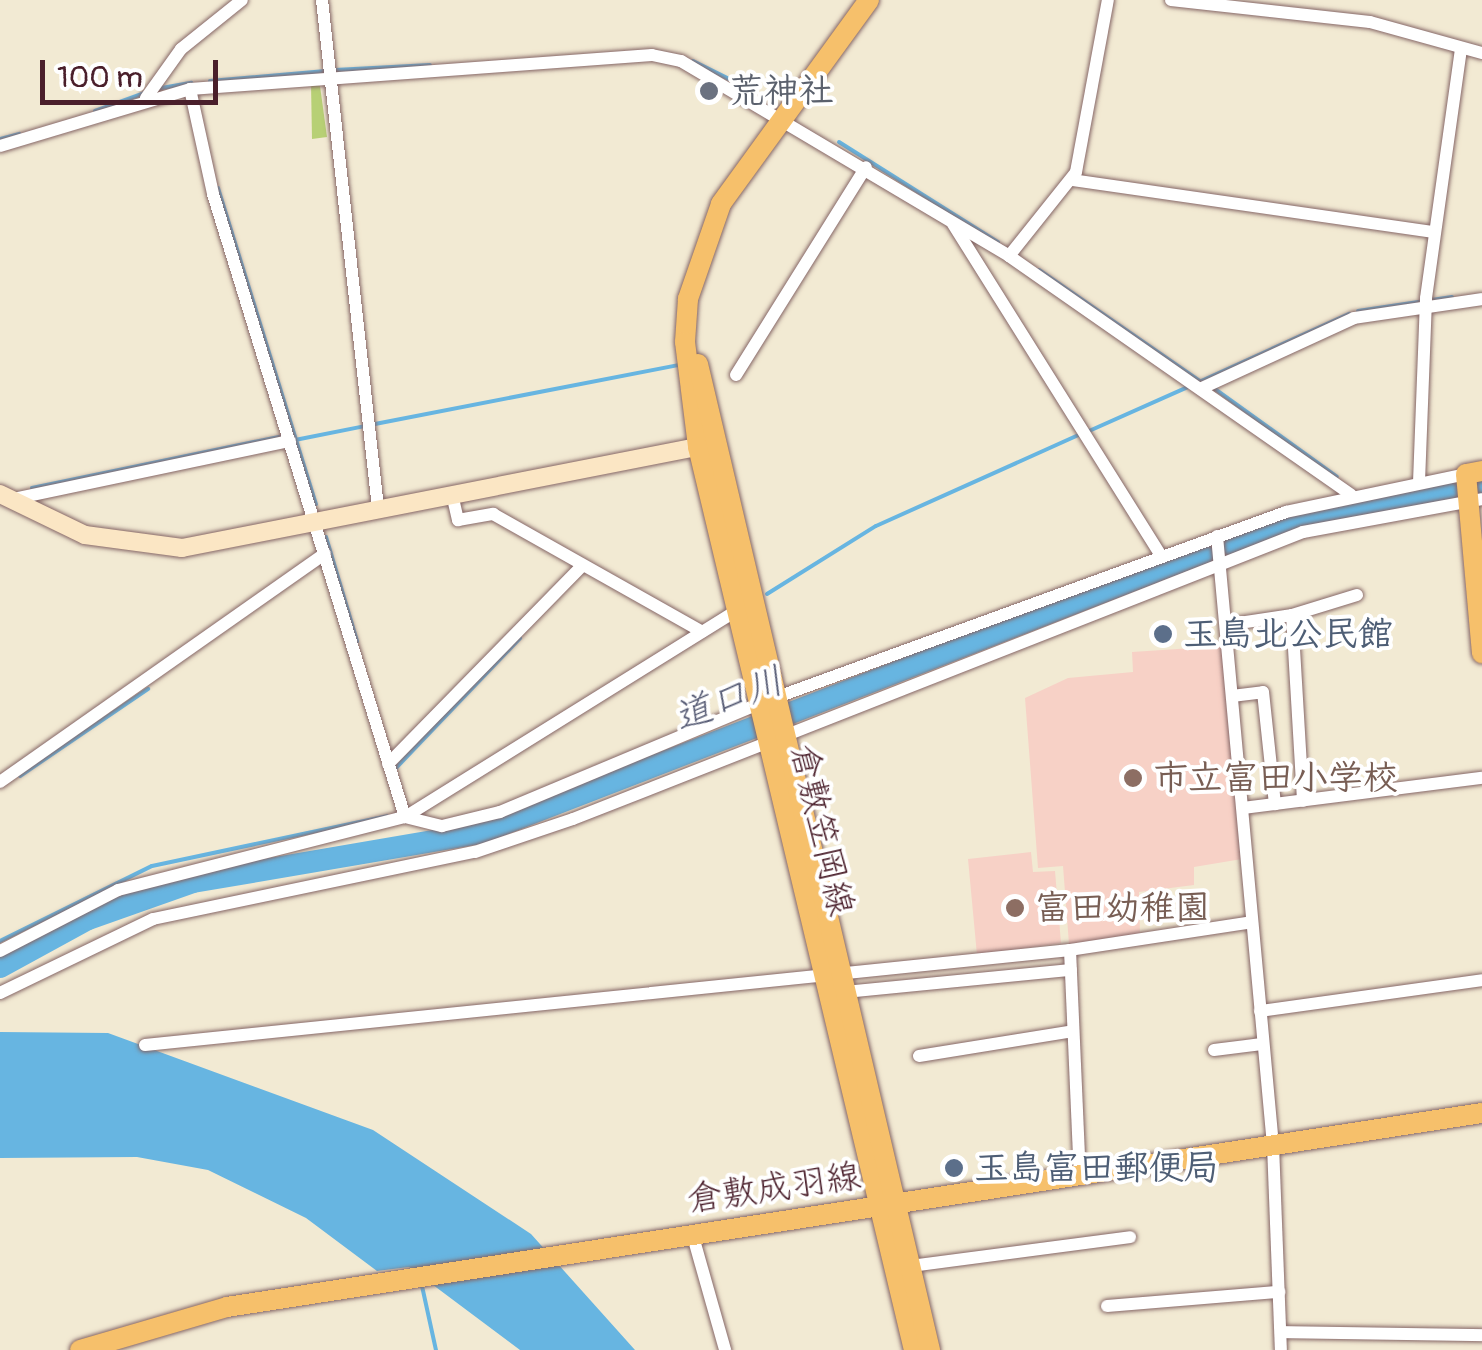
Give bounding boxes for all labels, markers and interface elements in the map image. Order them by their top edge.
scale bar [45,40,222,102]
text: 100 m [57,59,143,96]
place label: 荒神社 [729,70,834,112]
marker: 荒神社 [698,80,720,102]
place label: 玉島北公民館 [1183,613,1393,655]
marker: 玉島北公民館 [1152,623,1174,645]
water label: 道口川 [668,658,790,742]
street label: 倉敷笠岡線 [782,740,862,920]
place label: 市立富田小学校 [1153,757,1398,799]
marker: 市立富田小学校 [1122,767,1144,789]
place label: 富田幼稚園 [1035,887,1210,929]
marker: 富田幼稚園 [1004,897,1026,919]
place label: 玉島富田郵便局 [974,1147,1219,1189]
street label: 倉敷成羽線 [684,1155,864,1221]
marker: 玉島富田郵便局 [943,1157,965,1179]

